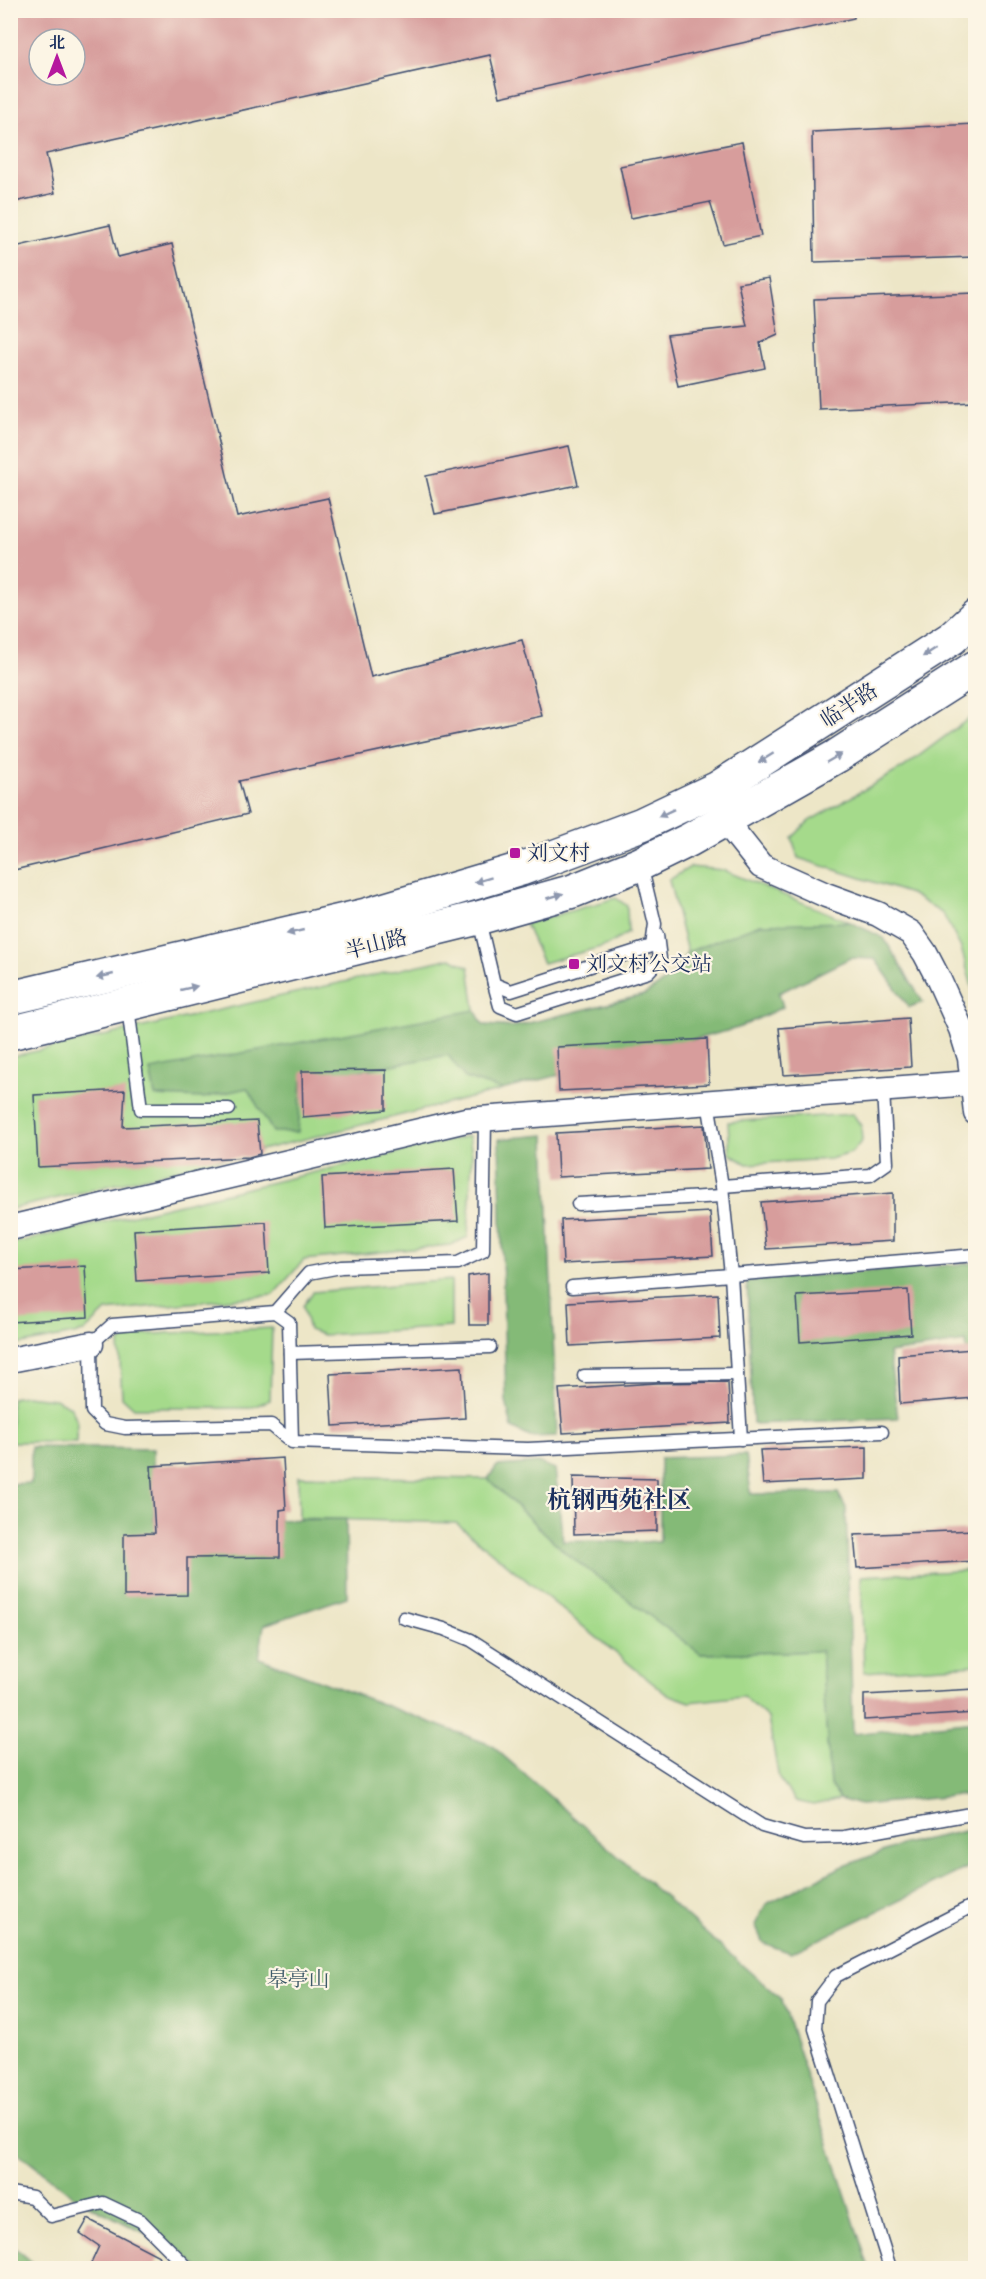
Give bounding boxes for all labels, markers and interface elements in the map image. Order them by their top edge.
north arrow [27,27,87,87]
text: 北 [49,33,65,56]
one-way arrow [922,647,939,658]
street label: 临半路 [816,677,885,736]
one-way arrow [758,752,774,763]
one-way arrow [826,753,843,763]
one-way arrow [657,808,674,818]
place label: 刘文村 [527,840,590,870]
marker: 刘文村 [508,846,522,860]
one-way arrow [474,876,492,885]
one-way arrow [546,891,564,900]
street label: 半山路 [342,924,411,968]
one-way arrow [286,927,304,937]
place label: 刘文村公交站 [586,951,712,981]
marker: 刘文村公交站 [567,957,581,971]
one-way arrow [96,972,114,982]
one-way arrow [180,983,199,992]
district label: 杭钢西苑社区 [547,1485,691,1519]
park label: 皋亭山 [267,1966,330,1996]

